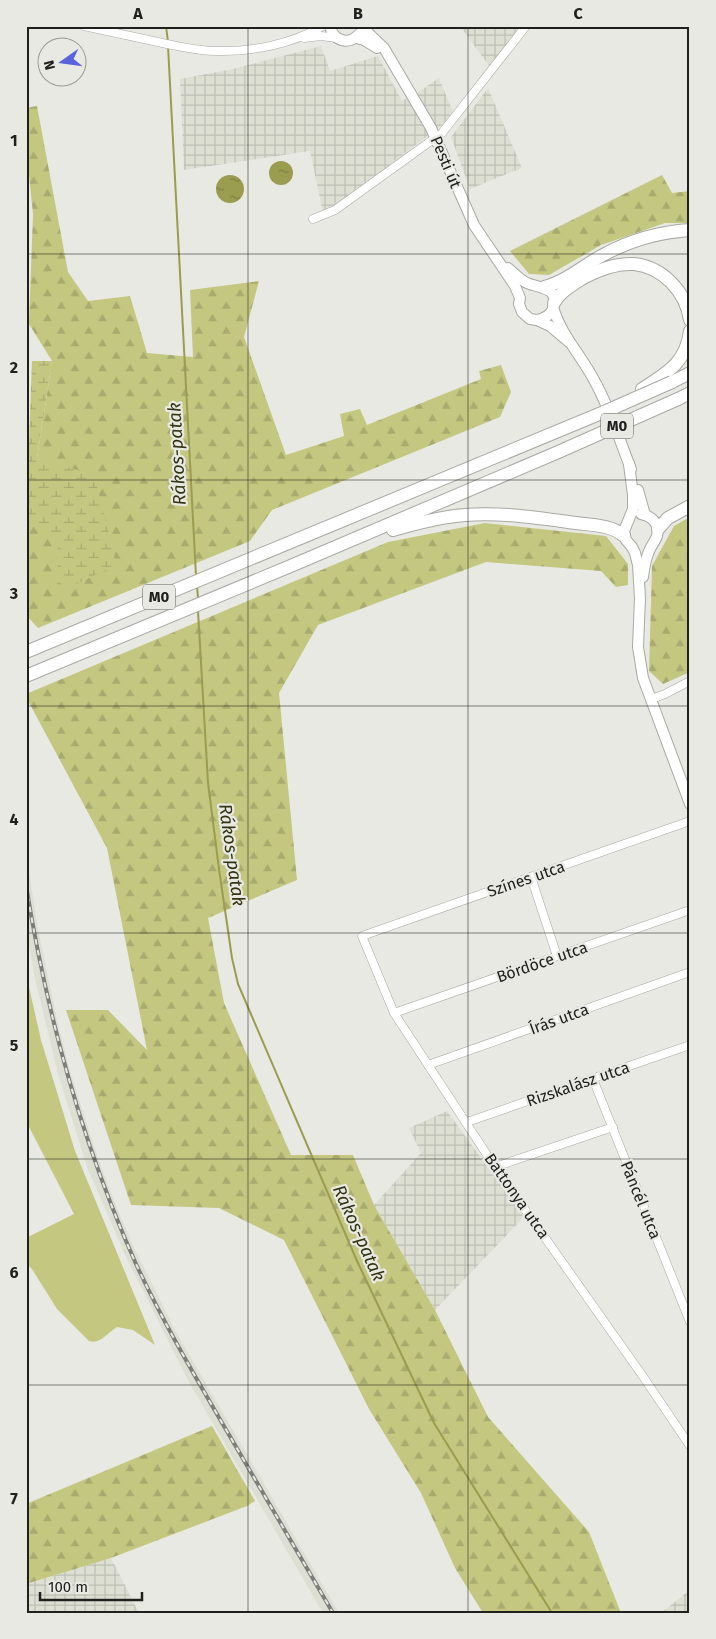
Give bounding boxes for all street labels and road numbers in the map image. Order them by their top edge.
street label: Pesti út [427,133,466,191]
road number: M0 [601,414,633,438]
road number: M0 [143,584,175,610]
street label: Színes utca [485,857,567,901]
street label: Bördöce utca [494,938,590,986]
street label: Írás utca [526,999,591,1038]
street label: Rizskalász utca [524,1057,632,1111]
street label: Battonya utca [481,1150,553,1242]
street label: Páncél utca [617,1158,665,1242]

